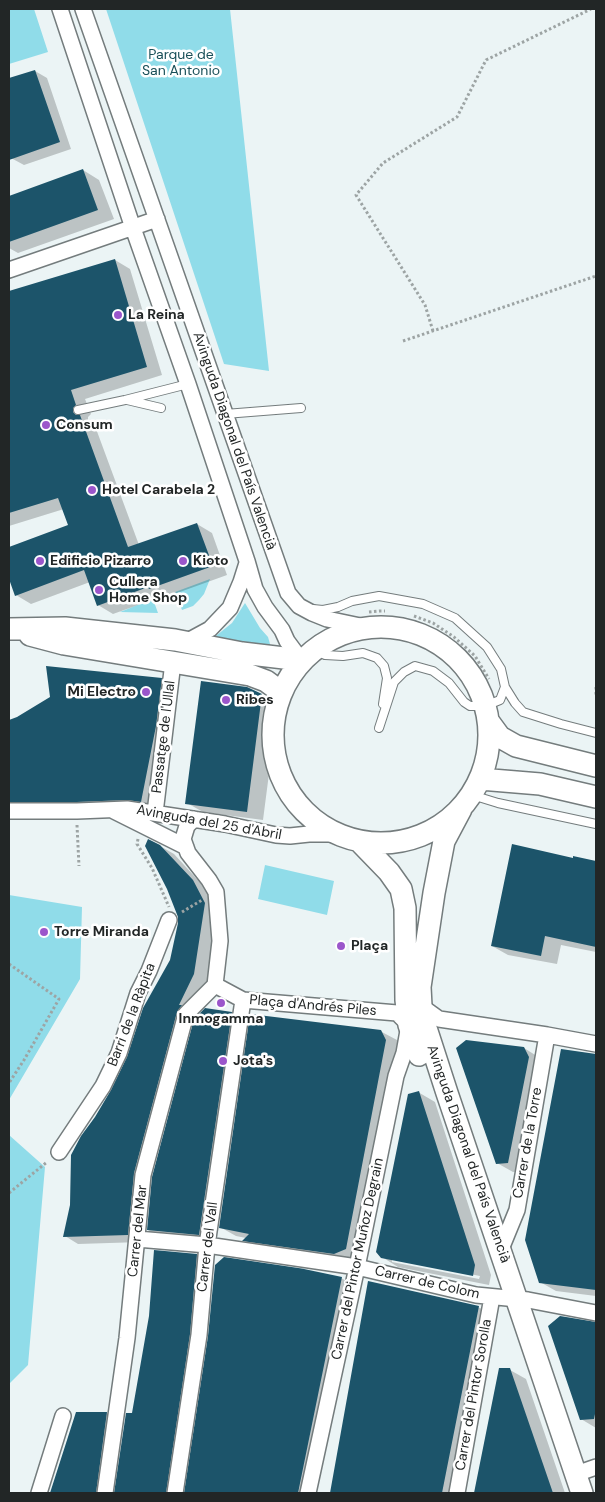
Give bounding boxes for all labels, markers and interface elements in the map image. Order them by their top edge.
park label: Parque de San Antonio [142,47,220,80]
place label: La Reina [128,307,185,323]
marker: La Reina [112,309,124,321]
street label: Avinguda Diagonal del País Valencià [189,330,279,552]
place label: Consum [56,417,113,433]
marker: Consum [40,419,52,431]
place label: Hotel Carabela 2 [102,482,215,498]
marker: Hotel Carabela 2 [86,484,98,496]
place label: Edificio Pizarro [50,553,151,569]
place label: Kioto [193,553,229,569]
marker: Edificio Pizarro [34,555,46,567]
marker: Kioto [177,555,189,567]
place label: Cullera Home Shop [109,574,187,606]
marker: Cullera Home Shop [93,584,105,596]
street label: Passatge de l'Ullal [149,680,179,794]
place label: Mi Electro [68,684,136,700]
marker: Mi Electro [140,686,152,698]
place label: Ribes [236,692,274,708]
marker: Ribes [220,694,232,706]
street label: Avinguda del 25 d'Abril [135,802,283,844]
place label: Torre Miranda [54,924,149,940]
marker: Torre Miranda [38,926,50,938]
place label: Plaça [351,938,388,954]
marker: Plaça [335,940,347,952]
street label: Barri de la Ràpita [105,961,159,1069]
street label: Plaça d'Andrés Piles [249,992,377,1020]
marker: Inmogamma [215,997,227,1009]
place label: Inmogamma [179,1011,263,1027]
street label: Avinguda Diagonal del País Valencià [423,1043,513,1265]
place label: Jota's [233,1053,273,1069]
marker: Jota's [217,1055,229,1067]
street label: Carrer de la Torre [510,1086,546,1200]
street label: Carrer del Pintor Muñoz Degrain [328,1156,388,1362]
street label: Carrer del Mar [125,1184,151,1278]
street label: Carrer del Vall [194,1201,222,1293]
street label: Carrer de Colom [373,1263,481,1303]
street label: Carrer del Pintor Sorolla [452,1318,496,1472]

